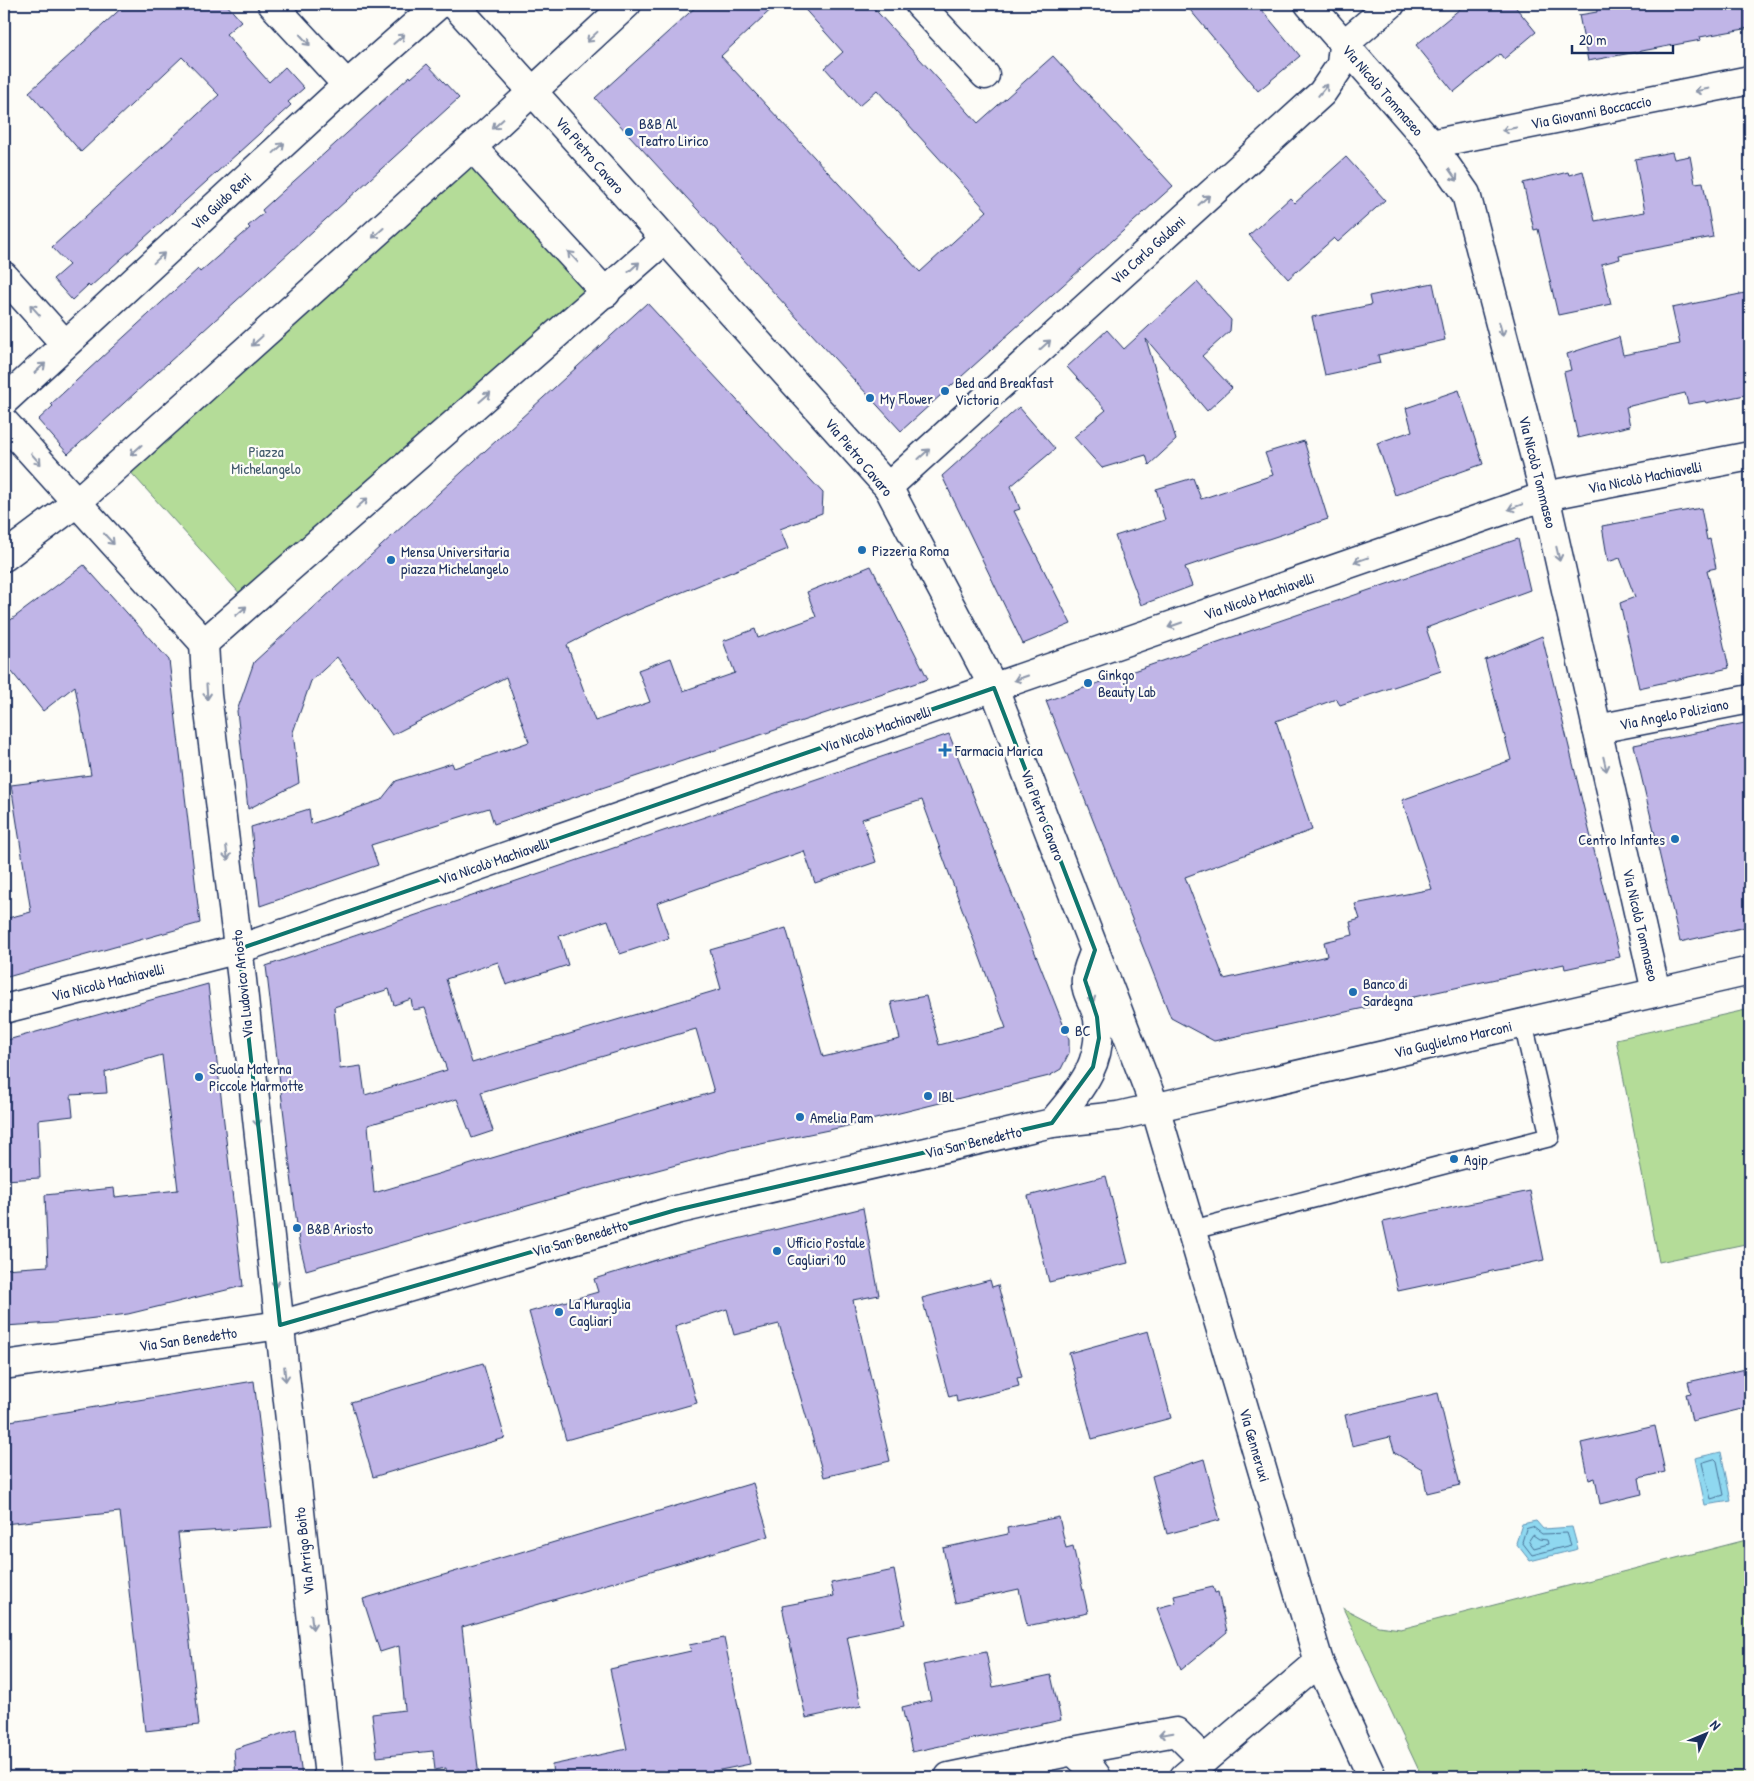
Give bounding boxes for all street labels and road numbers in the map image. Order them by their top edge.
street label: Via Nicolò Tommaseo [1337,40,1429,140]
street label: Via Giovanni Boccaccio [1529,90,1653,134]
street label: Via Pietro Cavaro [551,112,629,198]
street label: Via Guido Reni [186,167,256,235]
street label: Via Carlo Goldoni [1106,211,1190,289]
street label: Via Pietro Cavaro [820,414,898,500]
street label: Via Nicolò Tommaseo [1514,414,1562,530]
street label: Via Nicolò Machiavelli [1586,456,1704,498]
street label: Via Nicolò Machiavelli [1201,567,1317,625]
street label: Via Angelo Poliziano [1618,693,1730,735]
street label: Via Nicolò Machiavelli [818,700,934,758]
street label: Via Pietro Cavaro [1016,766,1070,864]
street label: Via Nicolò Machiavelli [436,832,552,890]
street label: Via Nicolò Tommaseo [1618,867,1664,983]
street label: Via Ludovico Ariosto [226,929,258,1039]
street label: Via Nicolò Machiavelli [49,958,167,1006]
street label: Via Guglielmo Marconi [1392,1015,1514,1063]
street label: Via San Benedetto [923,1121,1023,1163]
street label: Via San Benedetto [530,1214,630,1262]
street label: Via San Benedetto [138,1322,238,1356]
street label: Via Genneruxi [1234,1406,1276,1484]
street label: Via Arrigo Boito [289,1506,319,1596]

